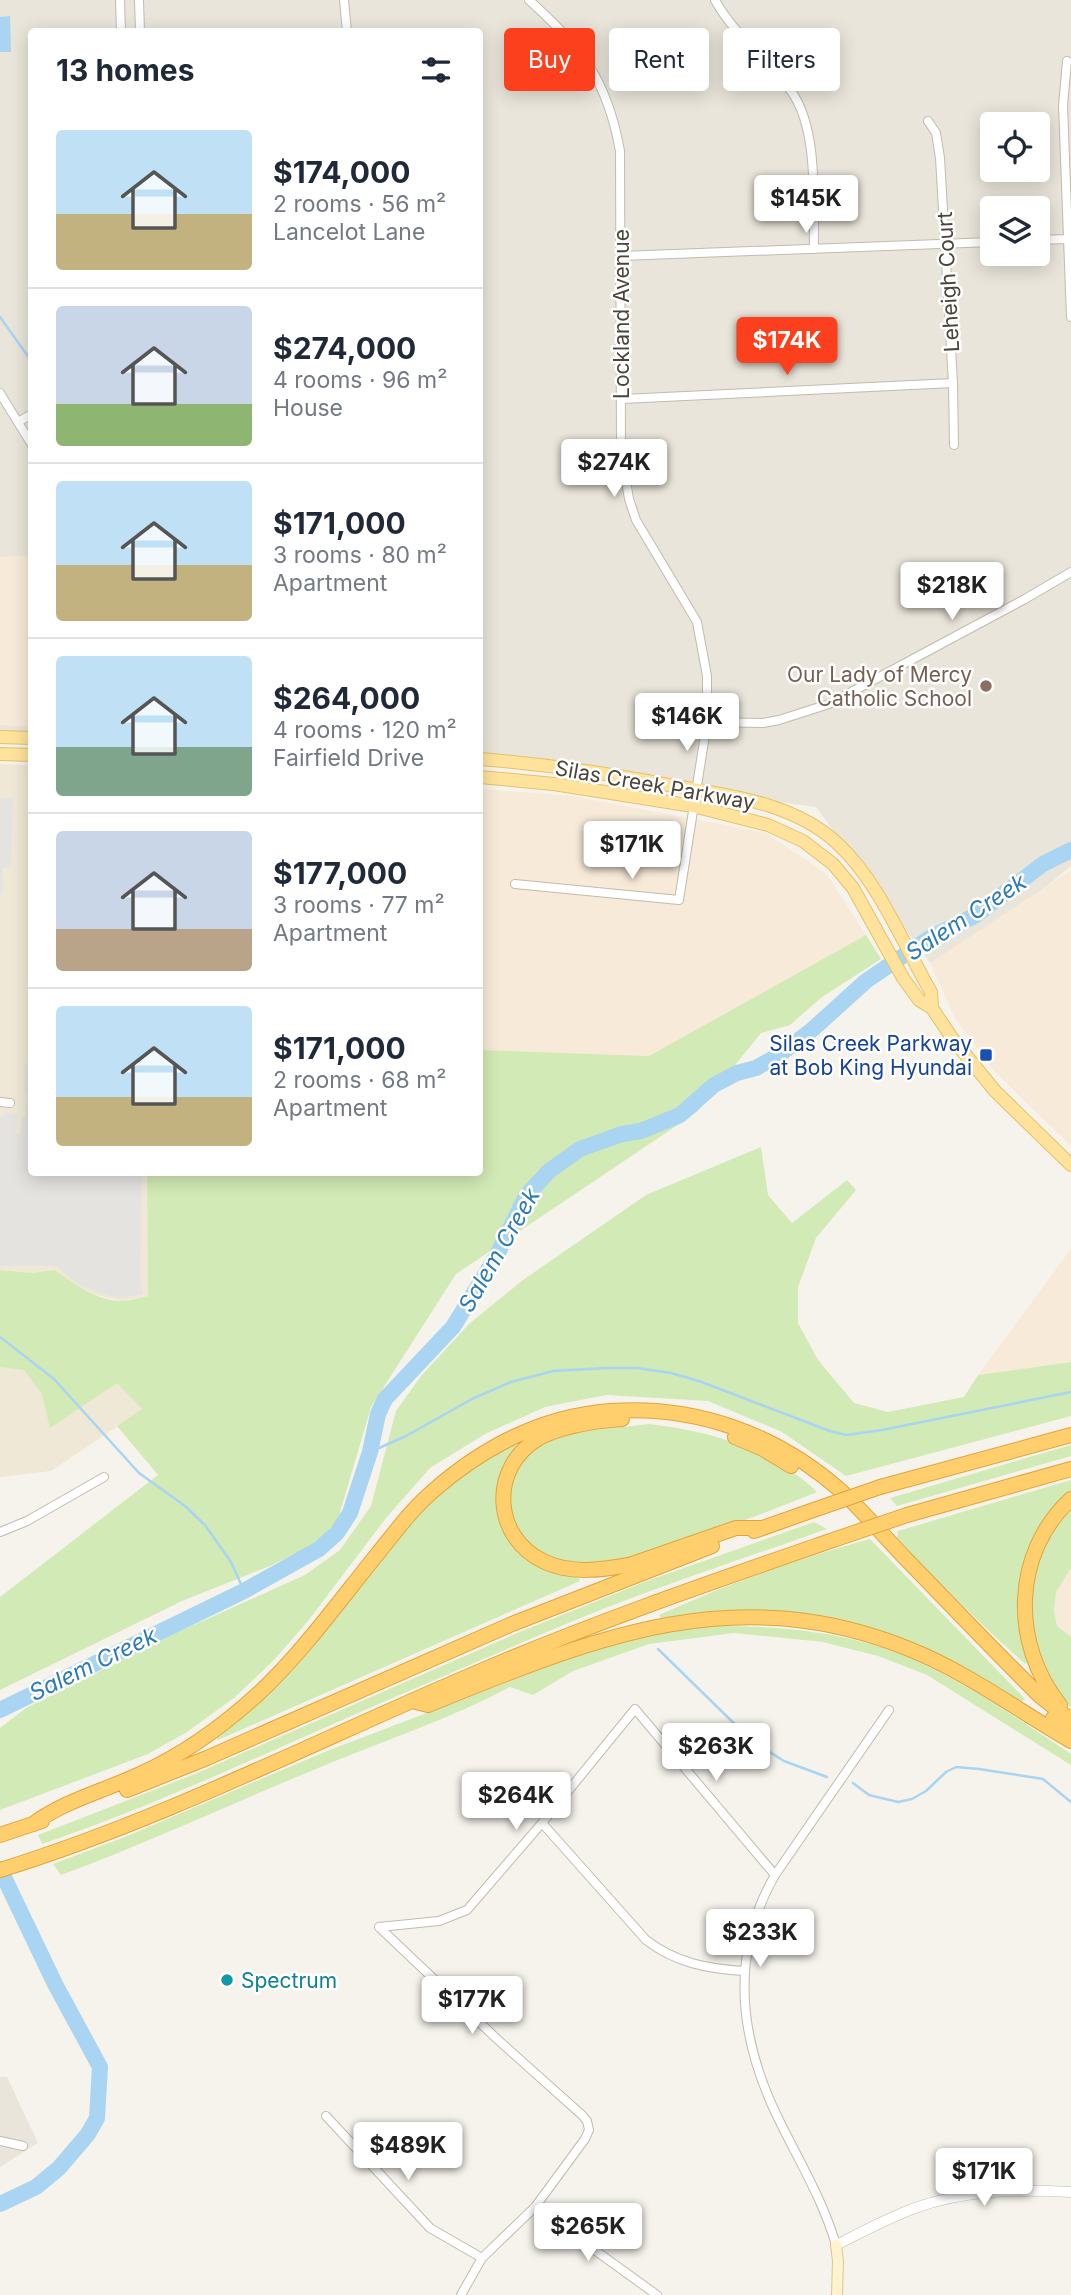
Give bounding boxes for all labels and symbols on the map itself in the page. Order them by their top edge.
pin: $145K [757,176,855,235]
street label: Leheigh Court [932,211,964,353]
street label: Lockland Avenue [609,229,634,399]
pin: $174K [738,318,836,377]
pin: $274K [565,440,663,499]
pin: $218K [903,562,1001,622]
place label: Our Lady of Mercy Catholic School [787,662,972,711]
marker: Our Lady of Mercy Catholic School [978,678,994,694]
pin: $146K [638,694,736,753]
street label: Silas Creek Parkway [553,755,757,815]
pin: $171K [583,822,681,881]
water label: Salem Creek [900,867,1032,966]
place label: Silas Creek Parkway at Bob King Hyundai [769,1031,972,1080]
marker: Silas Creek Parkway at Bob King Hyundai [978,1047,994,1063]
water label: Salem Creek [452,1183,546,1317]
water label: Salem Creek [25,1621,162,1707]
pin: $263K [667,1724,765,1783]
pin: $264K [467,1772,565,1832]
pin: $233K [711,1910,809,1969]
place label: Spectrum [241,1968,337,1993]
marker: Spectrum [219,1972,235,1988]
pin: $177K [423,1976,521,2036]
pin: $489K [359,2122,457,2182]
pin: $171K [935,2148,1033,2208]
pin: $265K [539,2204,637,2263]

